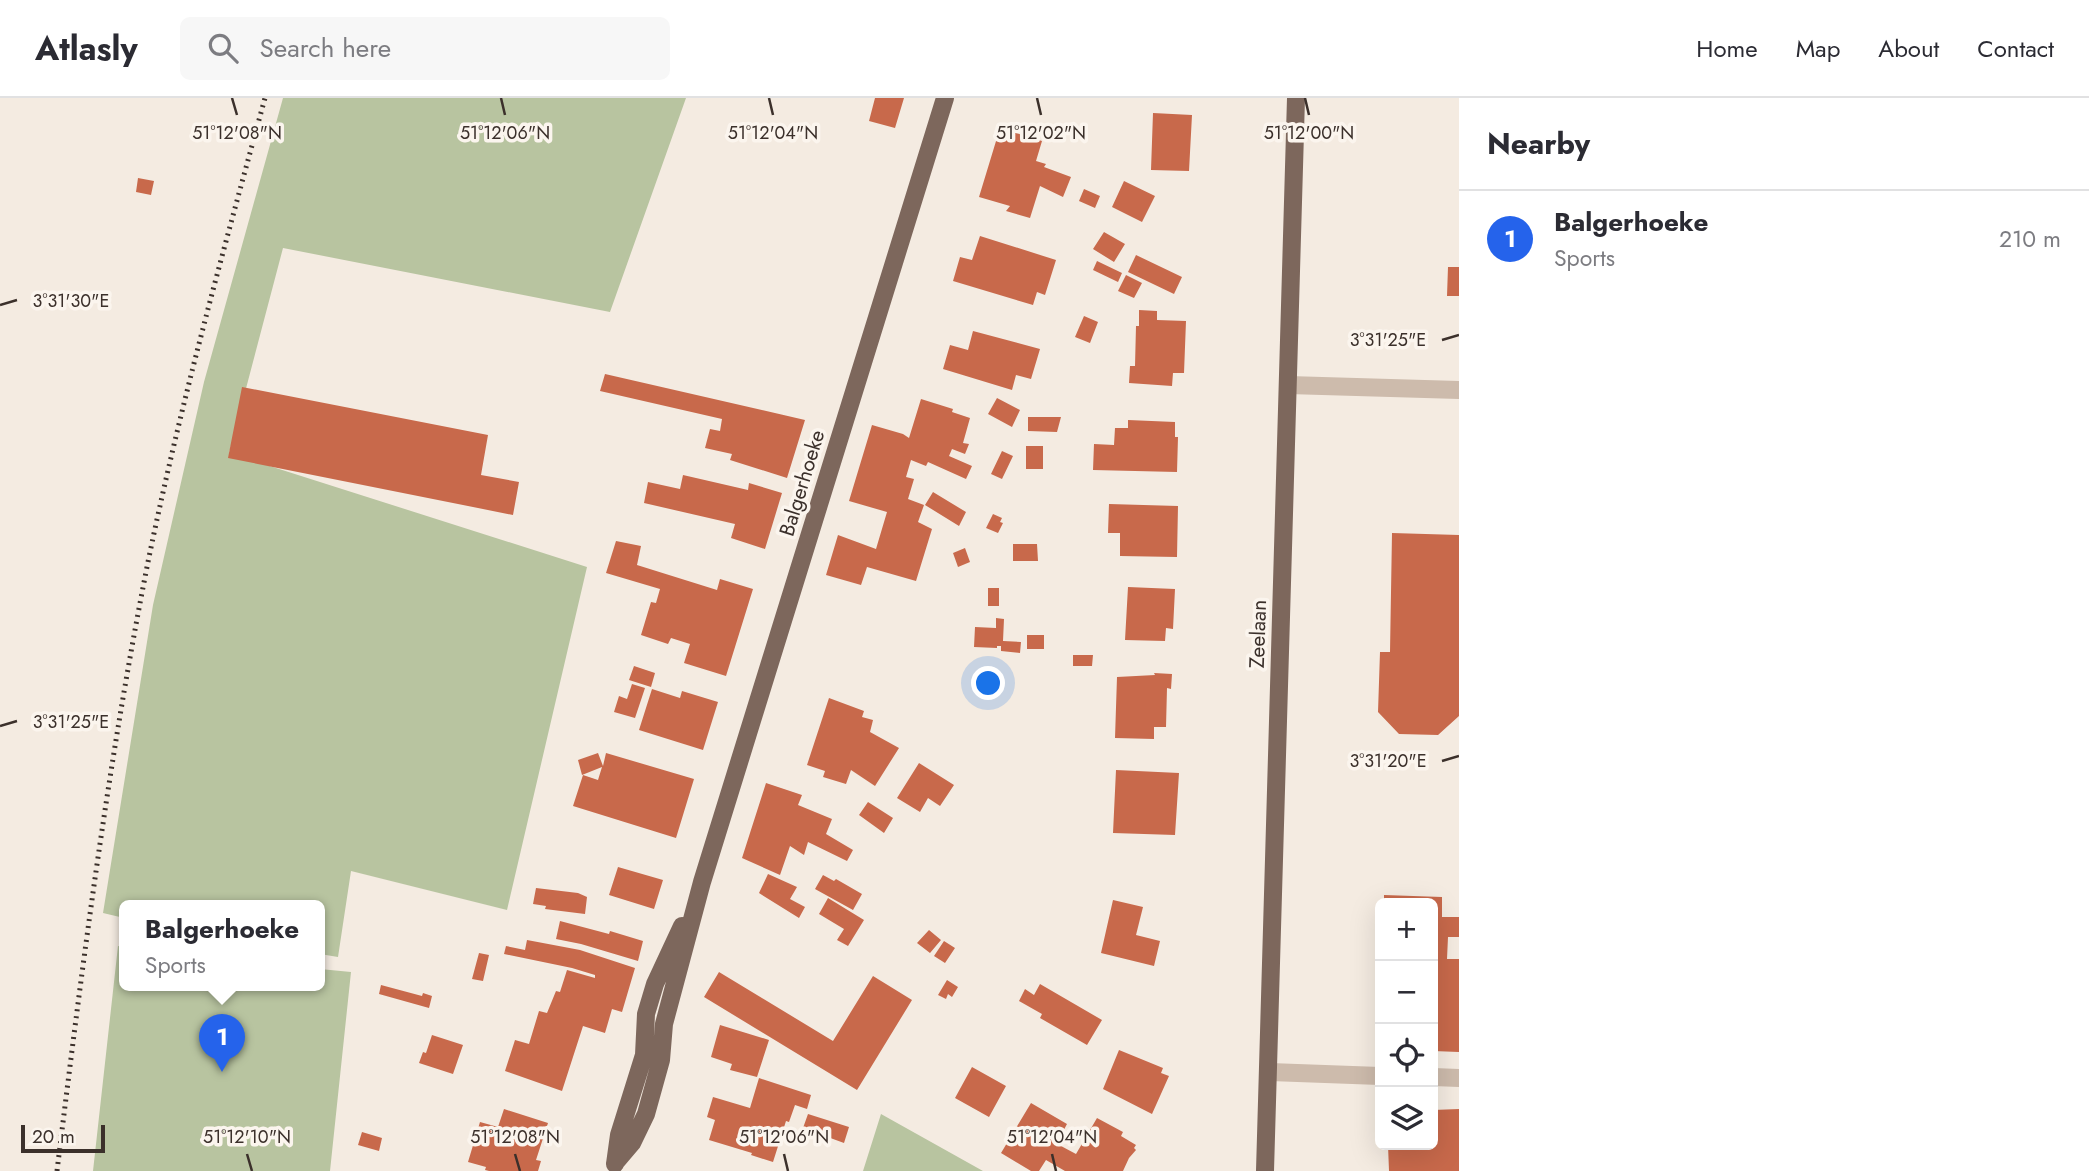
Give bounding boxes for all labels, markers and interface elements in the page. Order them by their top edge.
search box [180,17,670,80]
text: Atlasly [35,25,138,72]
icon: search [204,29,242,67]
text: Search here [260,29,391,67]
text: Home [1696,31,1758,66]
text: Map [1796,31,1840,66]
text: About [1878,31,1939,66]
text: Contact [1977,31,2054,66]
text: 51°12'08"N [192,120,282,146]
text: 51°12'06"N [460,120,550,146]
text: 51°12'04"N [728,120,818,146]
text: 51°12'02"N [996,120,1086,146]
text: 51°12'00"N [1264,120,1354,146]
text: Nearby [1487,122,1590,165]
text: Balgerhoeke [1554,203,1708,241]
text: 1 [1504,222,1516,256]
text: 210 m [1999,222,2061,256]
text: Sports [1554,241,1615,275]
text: 3°31'30"E [33,288,109,314]
text: 3°31'25"E [1350,327,1426,353]
street label: Balgerhoeke [772,426,832,540]
street label: Zeelaan [1242,599,1274,669]
your location [971,666,1005,700]
text: 3°31'25"E [33,709,109,735]
text: 3°31'20"E [1349,748,1427,774]
map controls [1375,898,1438,1150]
button: + [1375,898,1438,961]
popup [119,900,325,991]
text: Balgerhoeke [145,910,299,948]
text: Sports [145,948,206,982]
button: − [1375,961,1438,1024]
pin: 1 [199,1014,245,1072]
button: locate [1375,1024,1438,1087]
button: layers [1375,1087,1438,1150]
scale bar [21,1122,105,1154]
text: 20 m [32,1123,75,1150]
text: 51°12'10"N [203,1124,291,1150]
text: 51°12'08"N [470,1124,560,1150]
text: 51°12'06"N [739,1124,829,1150]
text: 51°12'04"N [1007,1124,1097,1150]

